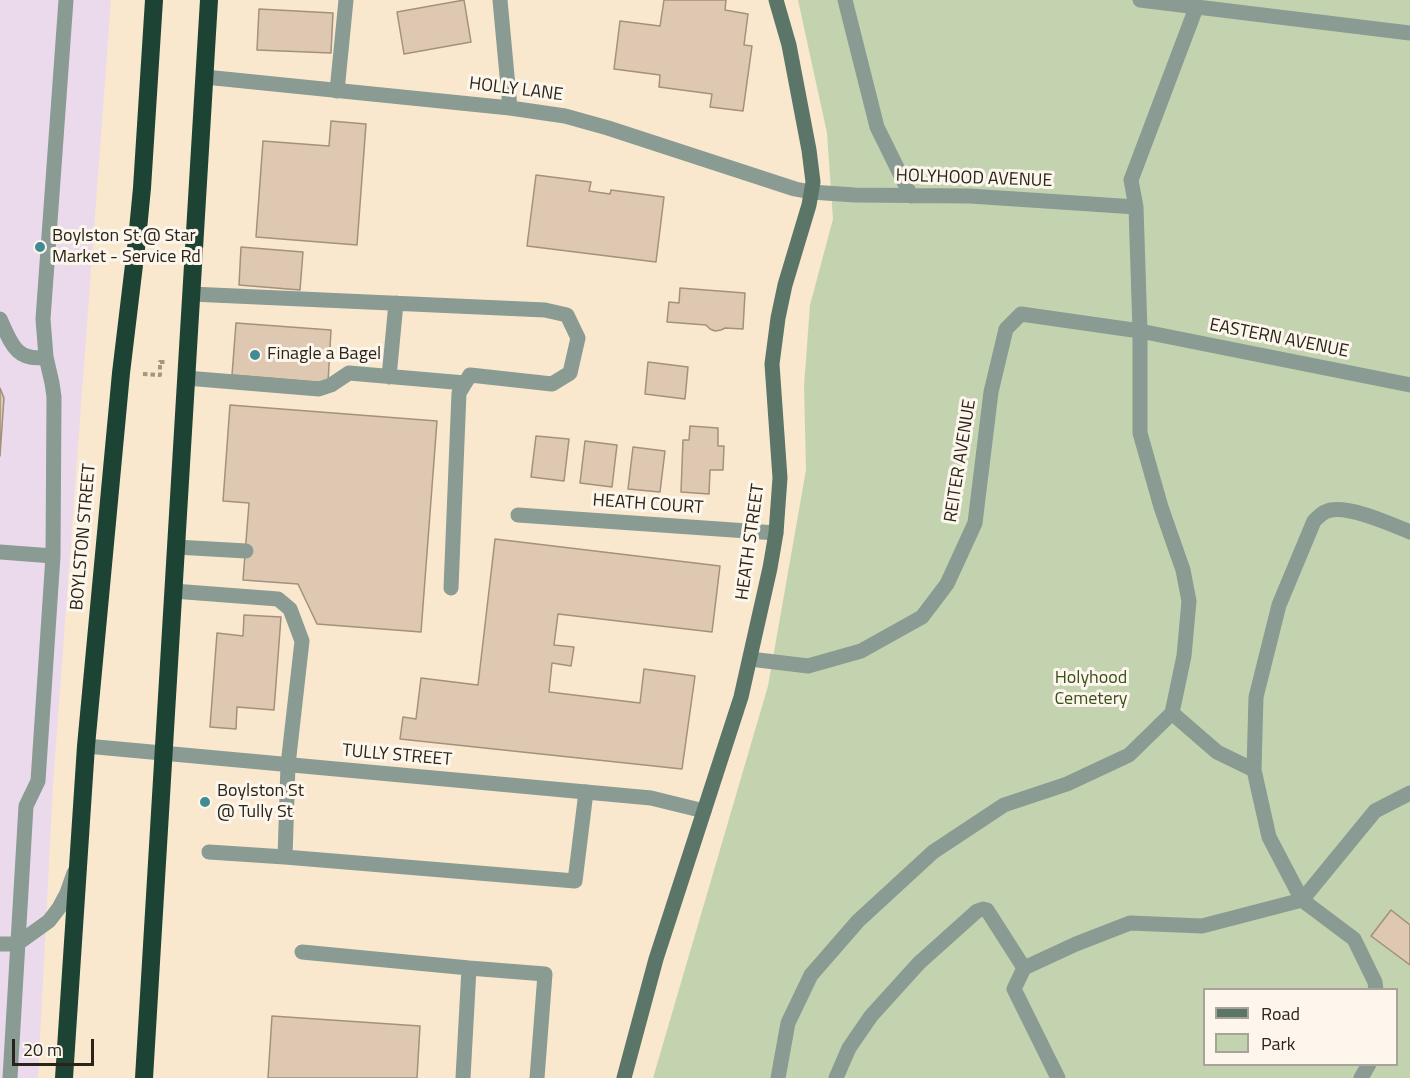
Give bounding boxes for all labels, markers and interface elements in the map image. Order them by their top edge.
street label: HOLLY LANE [468,74,564,106]
street label: HOLYHOOD AVENUE [895,165,1053,193]
place label: Boylston St @ Star Market - Service Rd [52,226,201,268]
marker: Boylston St @ Star Market - Service Rd [33,240,47,254]
street label: EASTERN AVENUE [1208,315,1350,363]
place label: Finagle a Bagel [267,344,381,366]
marker: Finagle a Bagel [248,348,262,362]
street label: REITER AVENUE [941,398,981,524]
street label: BOYLSTON STREET [67,463,101,611]
street label: HEATH STREET [732,482,770,602]
street label: HEATH COURT [592,490,704,520]
park label: Holyhood Cemetery [1054,668,1128,710]
street label: TULLY STREET [341,740,453,772]
place label: Boylston St @ Tully St [217,781,304,824]
marker: Boylston St @ Tully St [198,795,212,809]
legend [1203,988,1398,1066]
text: Road [1261,1000,1300,1027]
scale bar [15,1027,98,1065]
text: Park [1261,1030,1295,1057]
text: 20 m [23,1036,62,1063]

